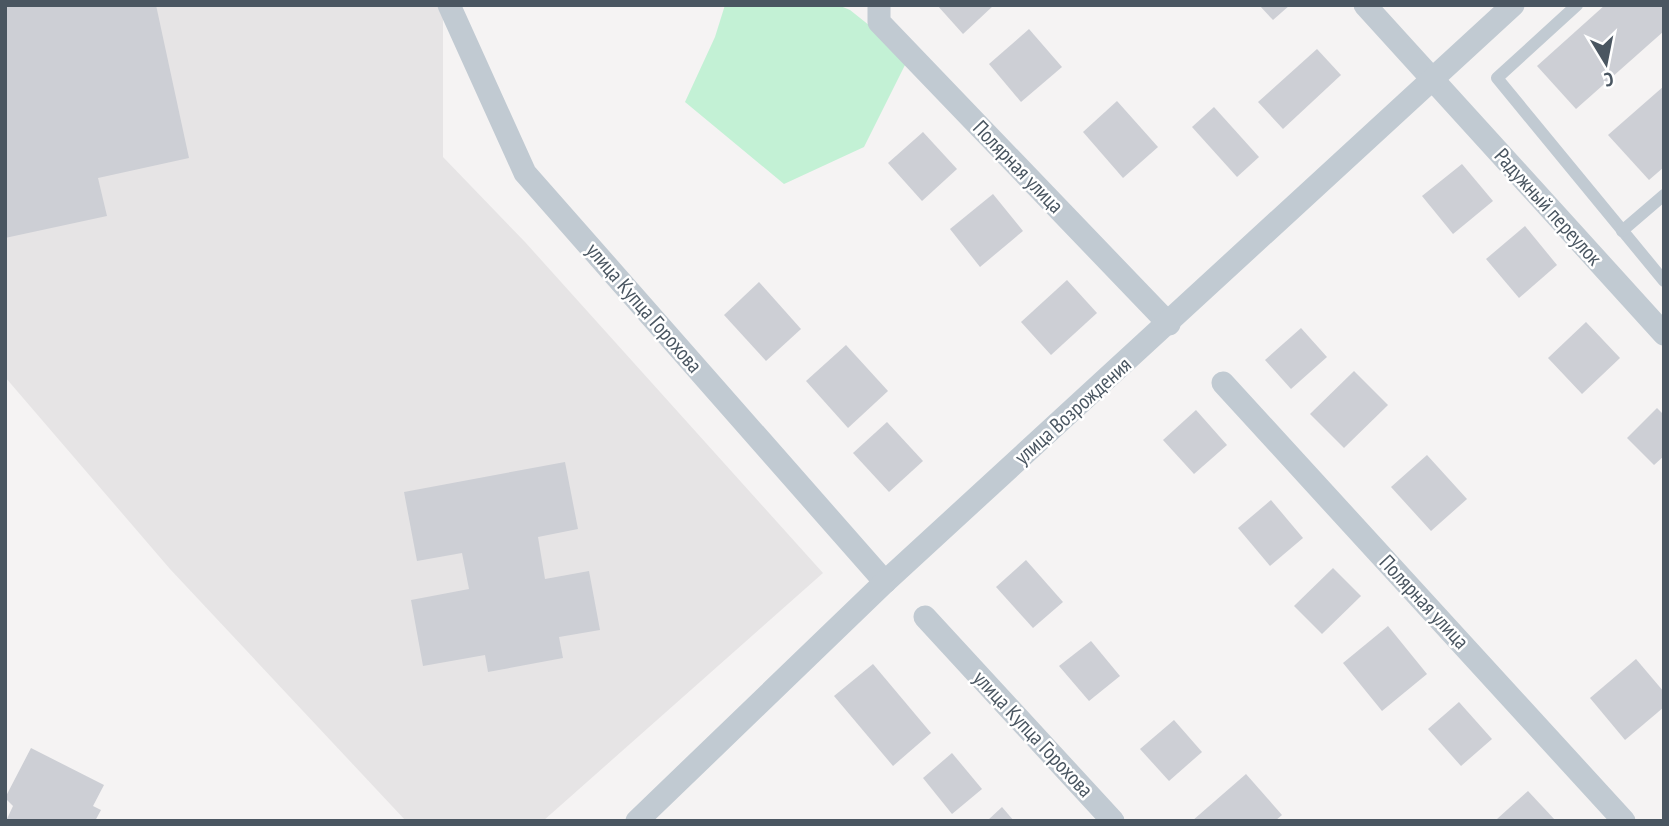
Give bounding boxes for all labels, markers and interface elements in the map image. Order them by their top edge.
north arrow [1571,28,1641,98]
text: С [1602,67,1615,92]
street label: Полярная улица [967,114,1069,219]
street label: Радужный переулок [1489,142,1608,271]
street label: улица Купца Горохова [581,237,708,378]
street label: улица Возрождения [1009,351,1137,470]
street label: Полярная улица [1374,549,1475,654]
street label: улица Купца Горохова [968,665,1099,803]

